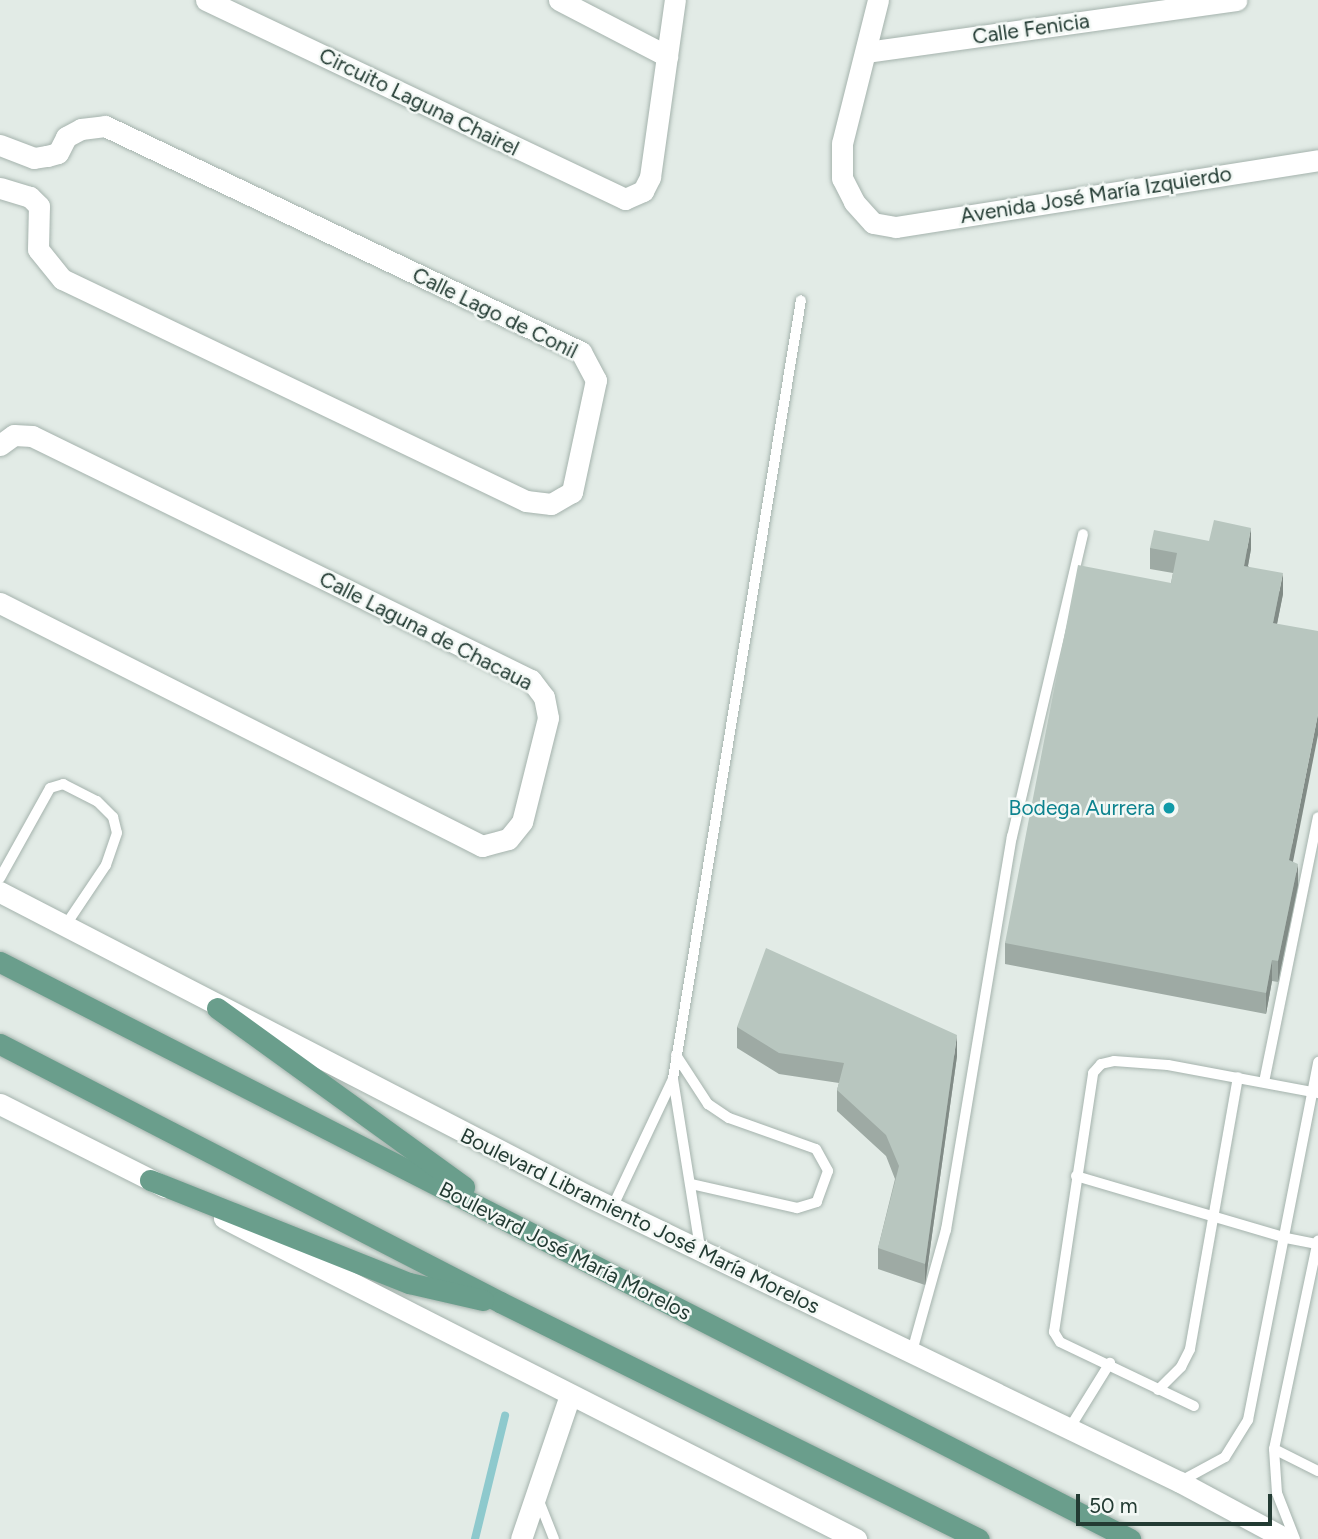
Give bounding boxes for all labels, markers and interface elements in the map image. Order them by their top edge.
street label: Calle Fenicia [971,8,1091,50]
street label: Circuito Laguna Chairel [315,43,523,161]
street label: Avenida José María Izquierdo [958,161,1234,229]
street label: Calle Lago de Conil [408,262,582,364]
street label: Calle Laguna de Chacaua [315,566,537,696]
place label: Bodega Aurrera [1009,795,1155,821]
marker: Bodega Aurrera [1161,800,1177,816]
street label: Boulevard Libramiento José María Morelos [456,1123,824,1319]
street label: Boulevard José María Morelos [435,1176,695,1326]
scale bar [1080,1480,1276,1524]
text: 50 m [1089,1493,1138,1518]

